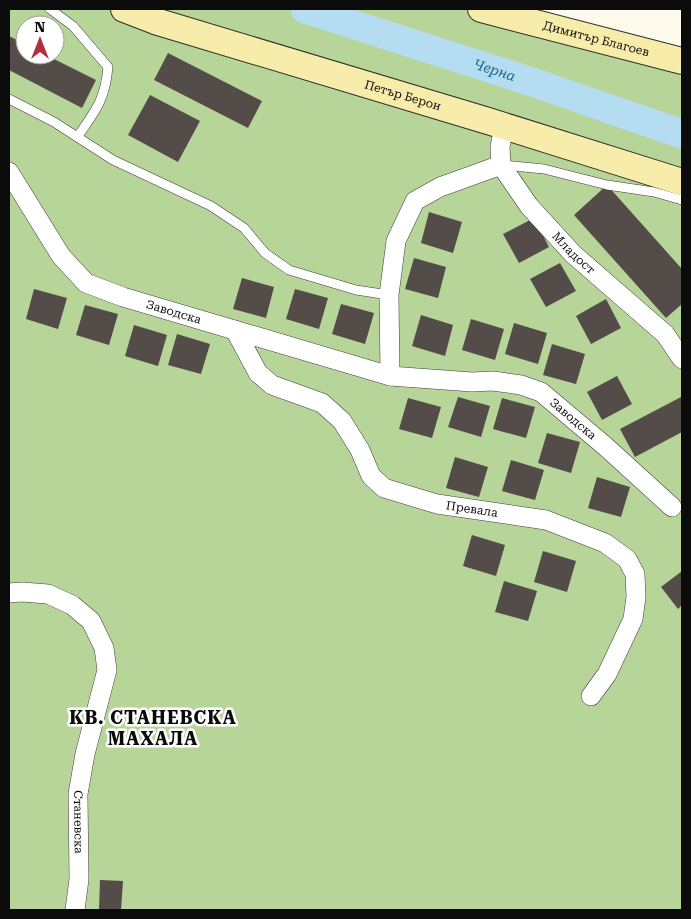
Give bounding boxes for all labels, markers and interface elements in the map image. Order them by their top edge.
north arrow [15,15,65,65]
street label: Димитър Благоев [541,18,651,59]
text: N [35,19,46,35]
water label: Черна [471,56,518,84]
street label: Петър Берон [363,77,443,114]
street label: Младост [549,229,598,277]
street label: Заводска [145,297,203,327]
street label: Заводска [547,395,599,443]
street label: Превала [445,498,499,520]
district label: КВ. СТАНЕВСКА МАХАЛА [69,707,237,749]
street label: Станевска [71,790,86,854]

